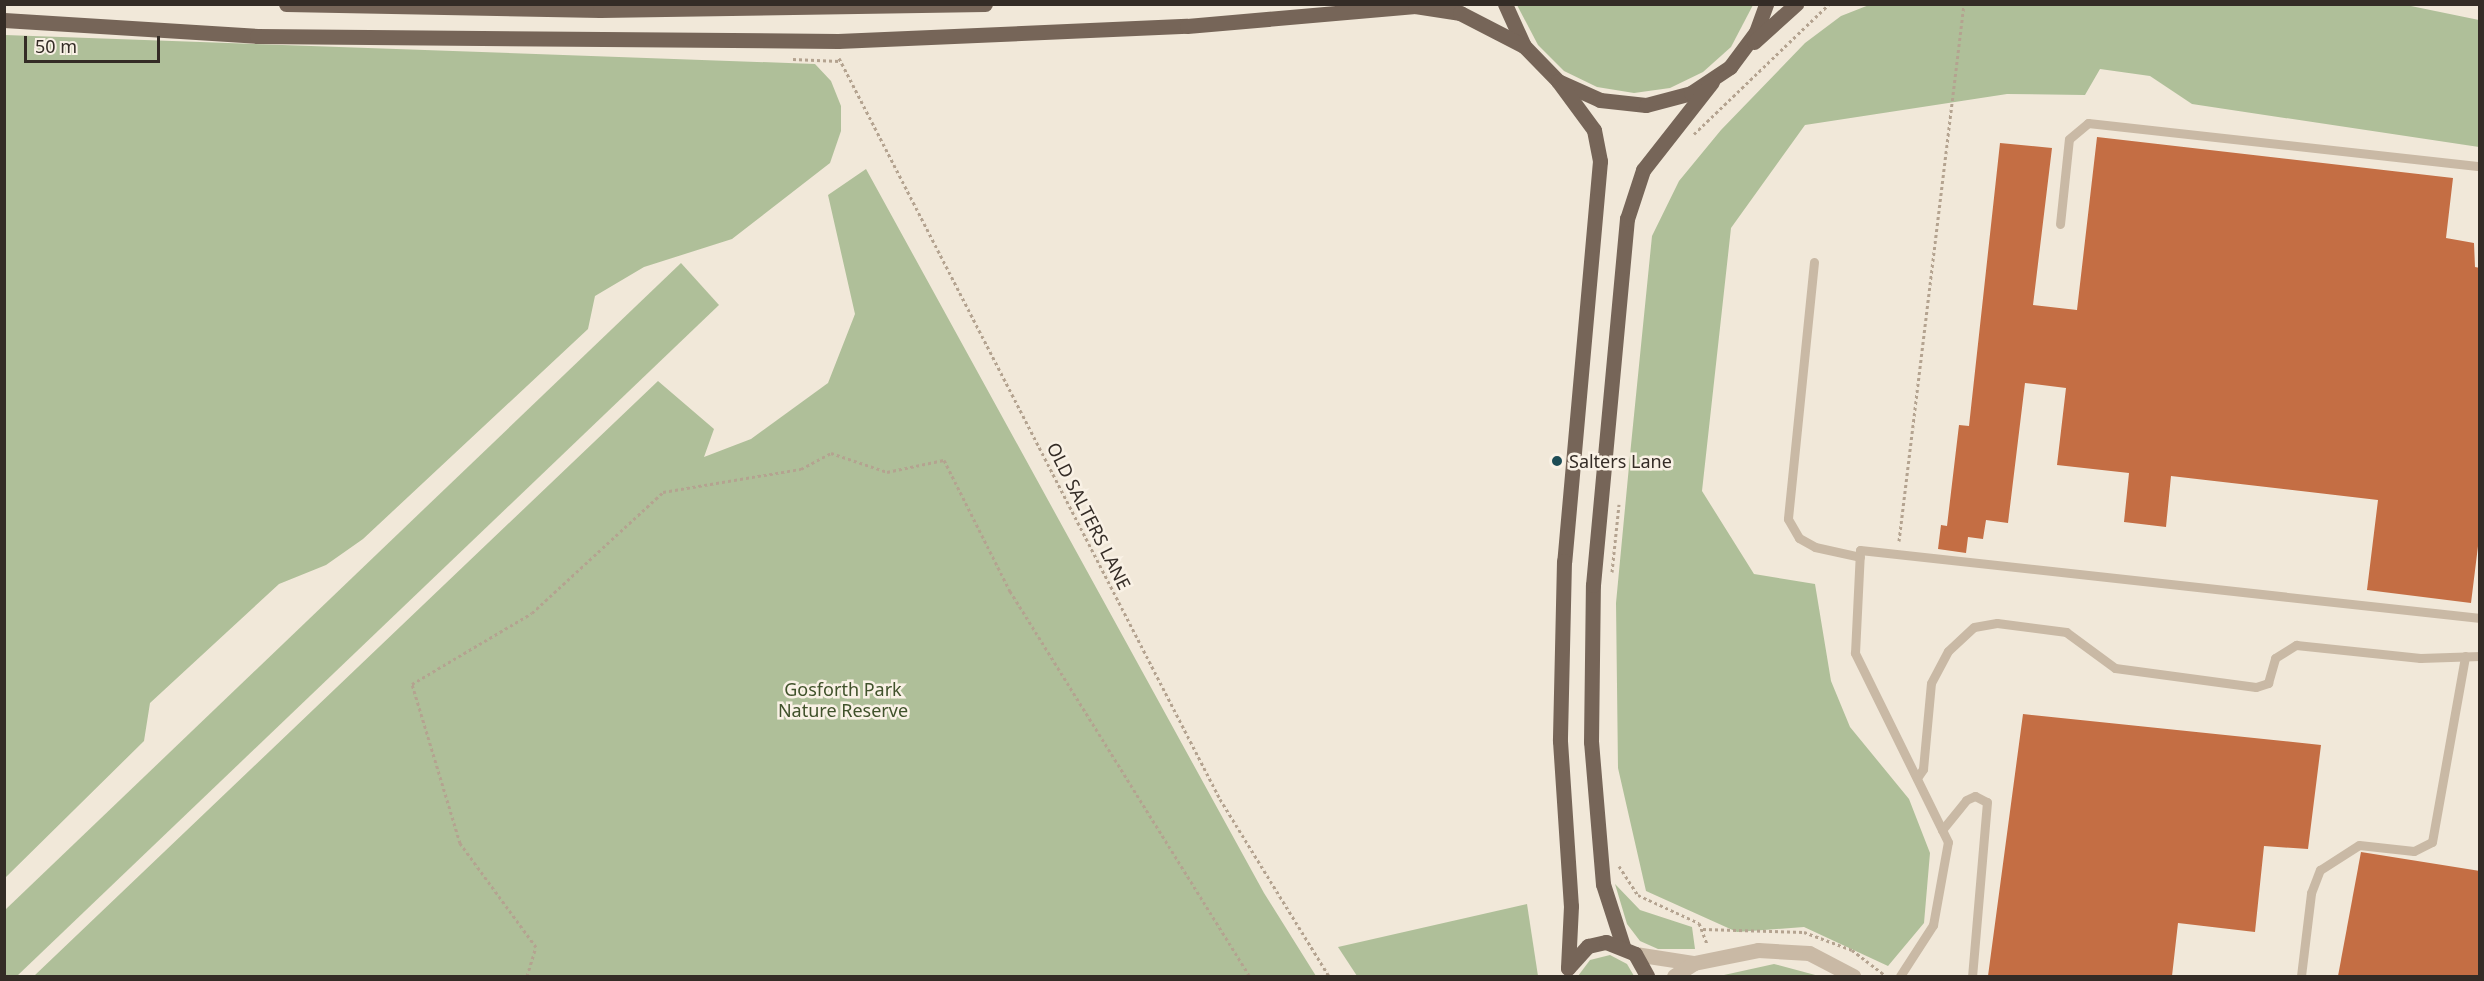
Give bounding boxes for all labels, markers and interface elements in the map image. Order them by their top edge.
scale bar [27,24,164,62]
text: 50 m [35,34,77,58]
street label: OLD SALTERS LANE [1043,439,1135,593]
place label: Salters Lane [1569,450,1672,472]
marker: Salters Lane [1550,454,1564,468]
park label: Gosforth Park Nature Reserve [778,679,908,722]

